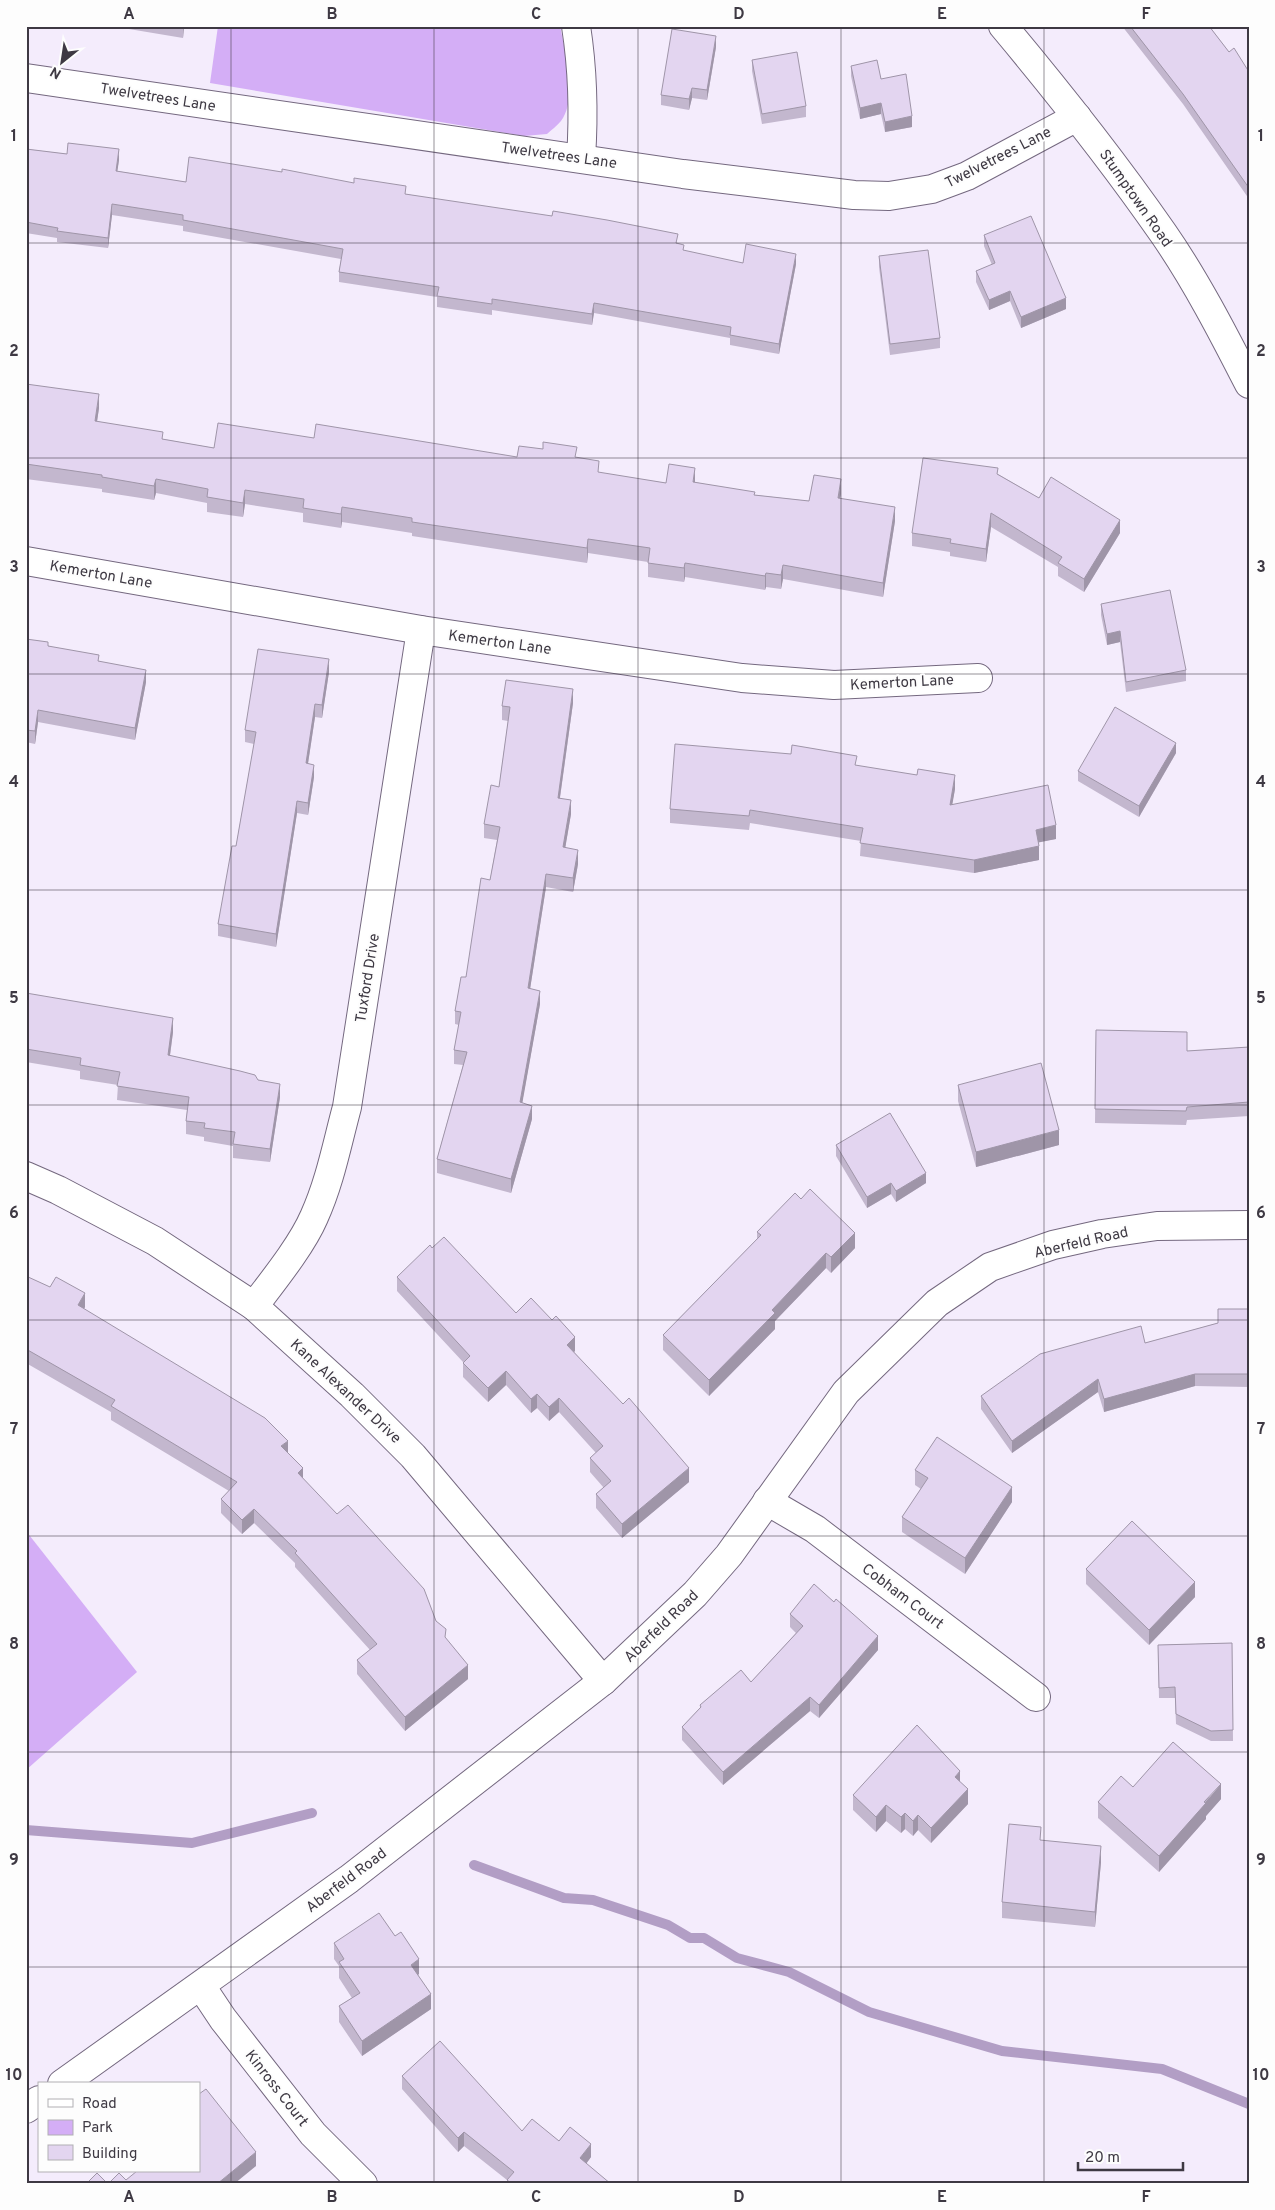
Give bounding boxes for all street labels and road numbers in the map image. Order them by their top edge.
street label: Twelvetrees Lane [99,80,217,117]
street label: Twelvetrees Lane [942,123,1055,193]
street label: Twelvetrees Lane [500,139,618,174]
street label: Stumptown Road [1094,146,1176,251]
street label: Kemerton Lane [48,557,154,594]
street label: Kemerton Lane [447,627,553,660]
street label: Kemerton Lane [850,671,954,696]
street label: Tuxford Drive [352,932,385,1024]
street label: Aberfeld Road [1032,1223,1130,1264]
street label: Kane Alexander Drive [286,1336,404,1448]
street label: Cobham Court [857,1560,947,1634]
street label: Aberfeld Road [621,1587,703,1667]
street label: Aberfeld Road [303,1845,391,1918]
street label: Kinross Court [240,2047,312,2131]

